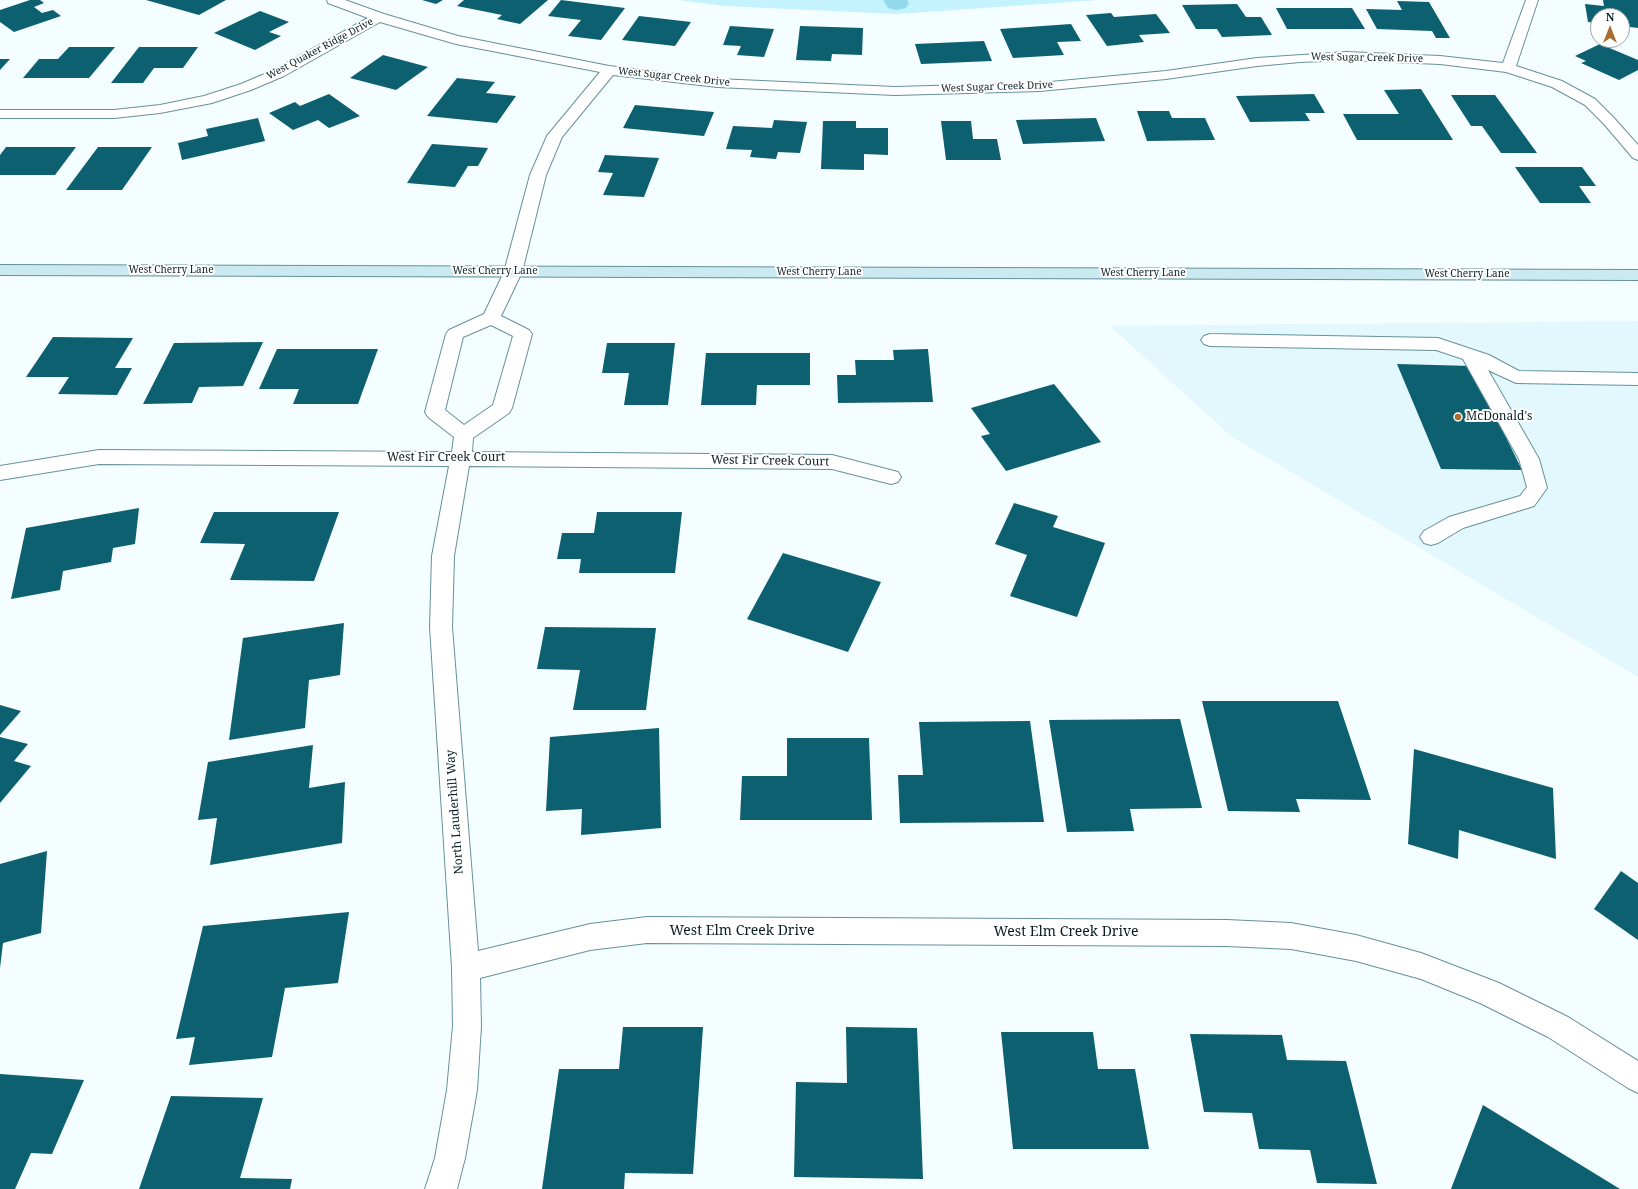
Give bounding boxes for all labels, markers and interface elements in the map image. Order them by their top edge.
north arrow [1590,8,1630,48]
text: N [1606,9,1614,24]
street label: West Quaker Ridge Drive [265,16,375,82]
street label: West Sugar Creek Drive [1311,51,1423,65]
street label: West Sugar Creek Drive [618,65,730,89]
street label: West Sugar Creek Drive [941,79,1053,95]
street label: West Cherry Lane [128,264,214,276]
street label: West Cherry Lane [452,265,538,277]
street label: West Cherry Lane [776,266,862,278]
street label: West Cherry Lane [1100,267,1186,279]
street label: West Cherry Lane [1424,268,1510,280]
place label: McDonald's [1466,410,1532,424]
marker: McDonald's [1453,412,1463,422]
street label: West Fir Creek Court [387,451,505,465]
street label: West Fir Creek Court [711,453,829,469]
street label: North Lauderhill Way [443,749,467,875]
street label: West Elm Creek Drive [670,923,814,939]
street label: West Elm Creek Drive [994,924,1138,940]

